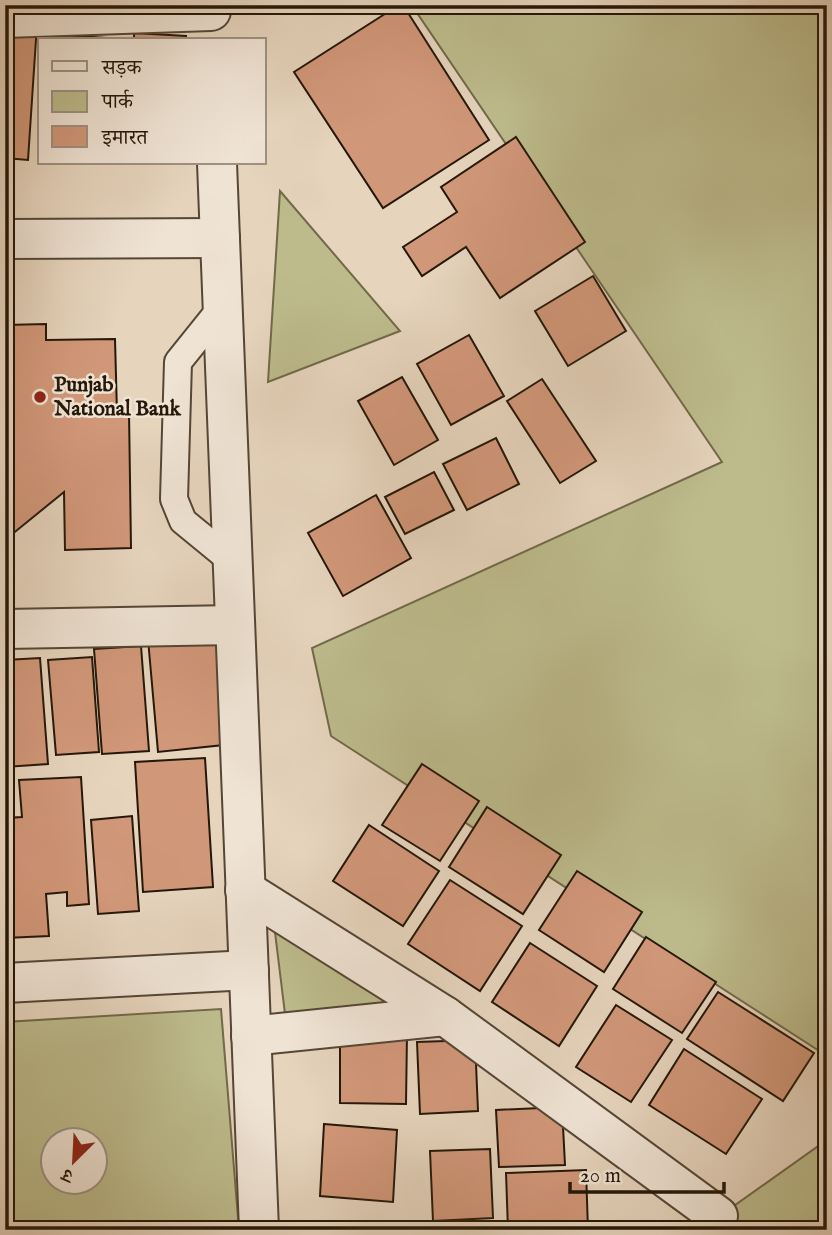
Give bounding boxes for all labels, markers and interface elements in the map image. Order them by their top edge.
legend [38,38,266,164]
text: सड़क [101,55,142,82]
text: पार्क [101,89,134,116]
text: इमारत [101,125,149,152]
place label: Punjab National Bank [53,372,181,423]
marker: Punjab National Bank [32,389,48,405]
north arrow [38,1126,108,1196]
scale bar [570,1151,724,1195]
text: उ [57,1161,79,1188]
text: 20 m [580,1163,621,1190]

